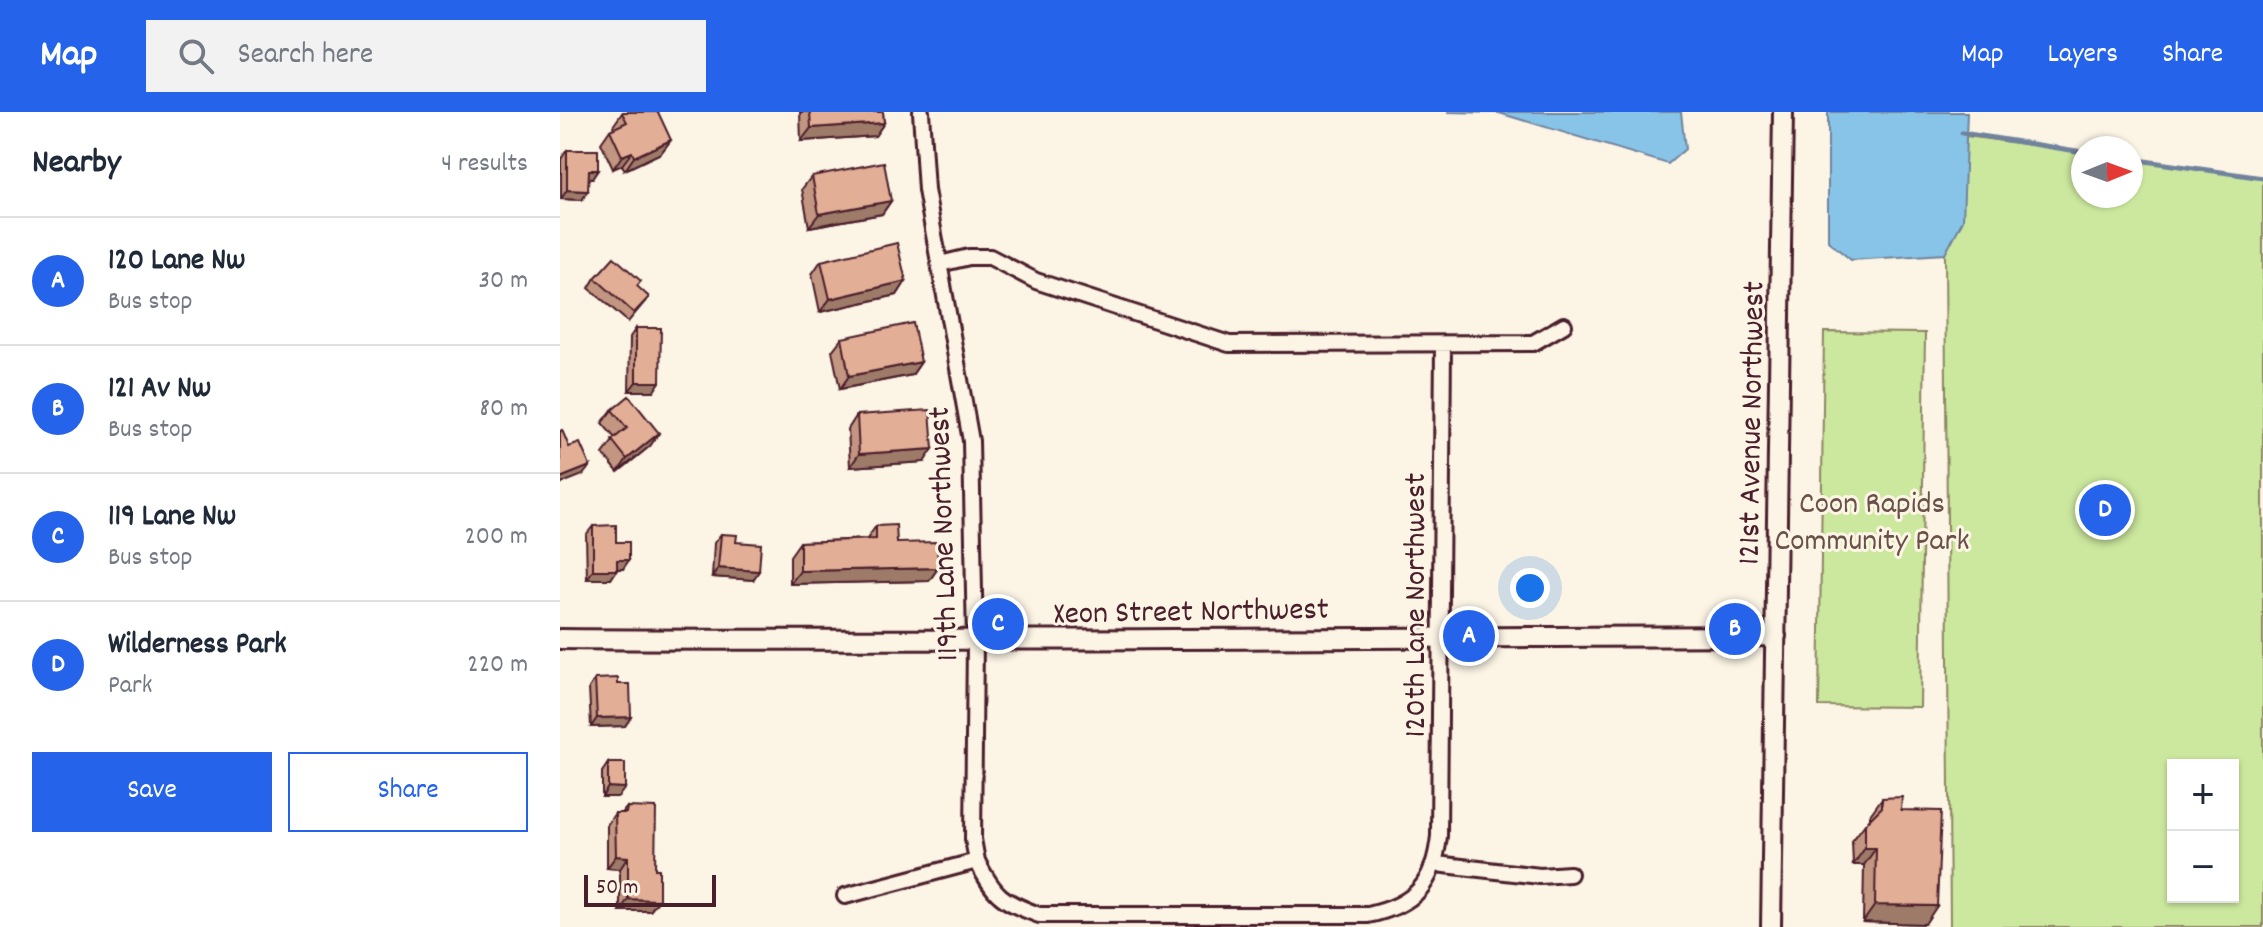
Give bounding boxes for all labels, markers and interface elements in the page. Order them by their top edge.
search box [146,20,706,92]
text: Map [40,29,98,84]
icon: search [174,34,218,78]
text: Search here [238,35,373,78]
text: Map [1961,36,2004,76]
text: Layers [2048,36,2118,76]
text: Share [2162,36,2223,76]
north arrow [2071,136,2143,208]
text: Nearby [32,140,121,189]
text: 4 results [441,146,528,183]
text: 120 Lane Nw [108,241,245,284]
text: A [51,263,65,300]
text: 30 m [478,263,528,300]
street label: 121st Avenue Northwest [1729,281,1779,565]
text: Bus stop [108,284,193,321]
text: 121 Av Nw [108,369,211,412]
text: B [52,391,64,428]
text: 80 m [480,391,528,428]
street label: 119th Lane Northwest [919,405,973,662]
text: Bus stop [108,412,193,449]
street label: 120th Lane Northwest [1395,472,1441,737]
pin: D [2079,480,2131,540]
park label: Coon Rapids Community Park [1774,483,1970,566]
text: 119 Lane Nw [108,497,236,540]
text: C [52,519,64,556]
text: 200 m [464,519,528,556]
text: Bus stop [108,540,193,577]
your location [1510,568,1550,608]
street label: Xeon Street Northwest [1053,589,1329,639]
pin: C [972,594,1024,654]
pin: B [1709,599,1761,659]
pin: A [1443,606,1495,666]
text: Wilderness Park [108,625,287,668]
text: D [51,647,65,684]
text: 220 m [467,647,528,684]
text: Park [108,668,152,705]
button: Save [32,752,272,832]
button: Share [288,752,528,832]
map controls [2167,759,2239,903]
button: + [2167,759,2239,831]
button: − [2167,831,2239,903]
scale bar [584,871,716,907]
text: 50 m [596,873,638,904]

